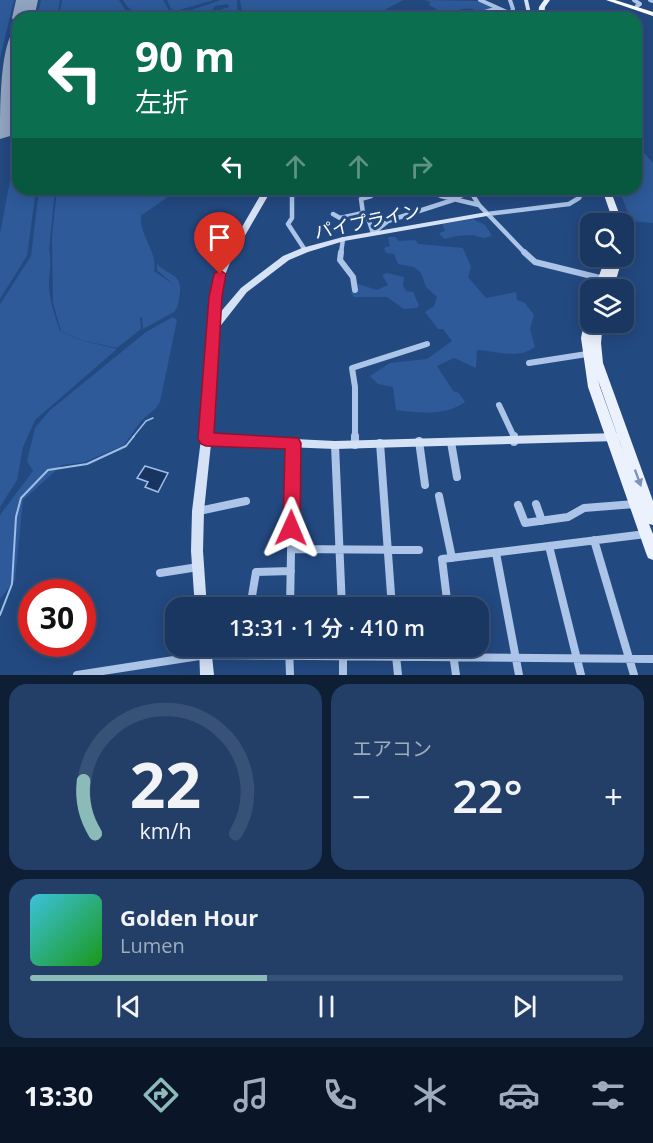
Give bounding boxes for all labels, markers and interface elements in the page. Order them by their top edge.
text: 90 m [135,27,235,84]
icon: left [36,36,114,114]
text: 左折 [135,83,189,120]
icon: left [216,150,249,183]
icon: ahead [279,150,312,183]
icon: ahead [342,150,375,183]
icon: right [405,150,438,183]
street label: パイプライン [312,198,422,244]
pin [194,212,245,274]
map controls [580,213,634,333]
button: search [580,213,634,267]
icon: arrive [203,221,236,254]
button: layers [580,279,634,333]
one-way arrow [634,469,643,487]
position arrow [259,496,323,560]
speed limit sign: 30 [18,579,96,657]
text: 13:31 · 1 分 · 410 m [229,612,425,642]
text: エアコン [352,735,432,762]
text: 22 [130,741,201,826]
text: 22° [452,765,523,826]
text: − [352,774,371,819]
text: + [604,774,623,819]
text: km/h [139,816,192,845]
text: Golden Hour [120,902,258,932]
text: Lumen [120,932,185,959]
icon: previous [112,990,145,1023]
icon: pause [310,990,343,1023]
icon: next [508,990,541,1023]
icon: directions [140,1074,182,1116]
icon: music [230,1074,272,1116]
icon: phone [319,1074,361,1116]
icon: climate [409,1074,451,1116]
icon: car [498,1074,540,1116]
icon: filters [587,1074,629,1116]
text: 13:30 [24,1077,93,1114]

